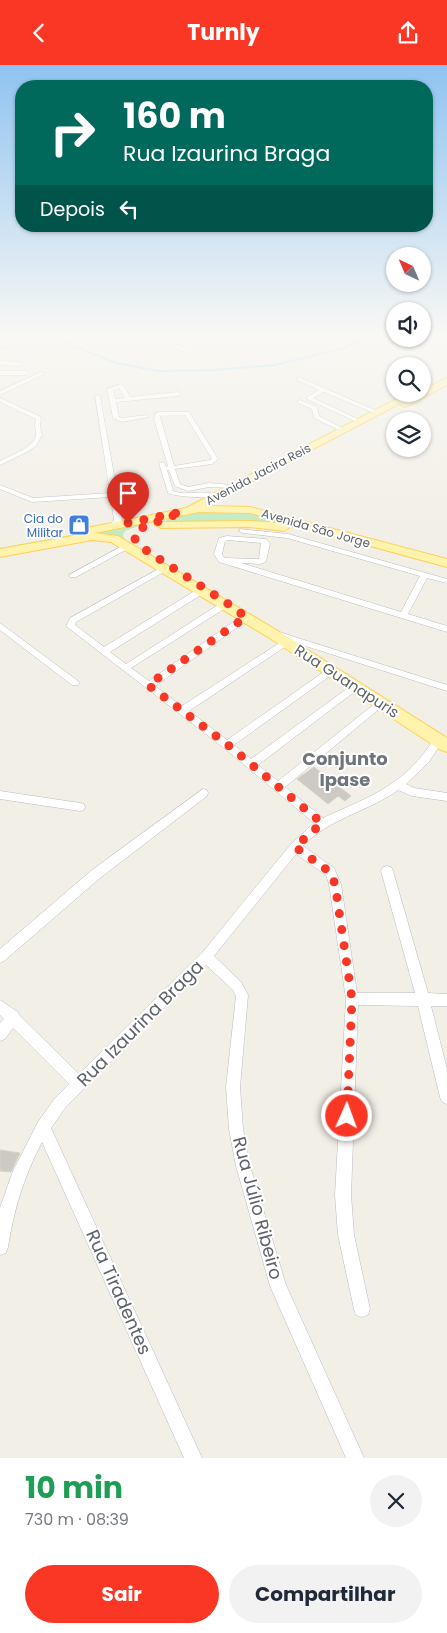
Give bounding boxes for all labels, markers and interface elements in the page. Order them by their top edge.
text: Turnly [187,17,260,48]
icon: back [25,19,53,47]
icon: share [394,19,422,47]
text: 160 m [123,91,226,140]
icon: right [40,100,105,165]
text: Rua Izaurina Braga [123,138,330,169]
icon: left [115,195,143,223]
text: Depois [40,196,105,223]
north arrow [386,247,431,293]
map controls [386,247,431,457]
button: sound [386,302,431,347]
button: search [386,357,431,402]
button: layers [386,412,431,457]
street label: Avenida Jacira Reis [202,439,314,509]
pin [107,472,149,523]
icon: arrive [114,479,142,507]
street label: Avenida São Jorge [260,504,372,552]
place label: Cia do Militar [24,510,64,541]
shop icon: Cia do Militar [67,513,91,537]
street label: Rua Guanapuris [291,639,404,723]
district label: Conjunto Ipase [302,746,388,792]
street label: Rua Izaurina Braga [71,954,209,1092]
position arrow [320,1089,372,1141]
street label: Rua Júlio Ribeiro [227,1134,289,1282]
street label: Rua Tiradentes [80,1226,158,1358]
text: 10 min [25,1466,123,1509]
button: close [370,1475,422,1527]
text: 730 m · 08:39 [25,1508,129,1531]
button: Sair [25,1565,219,1623]
button: Compartilhar [229,1565,422,1623]

